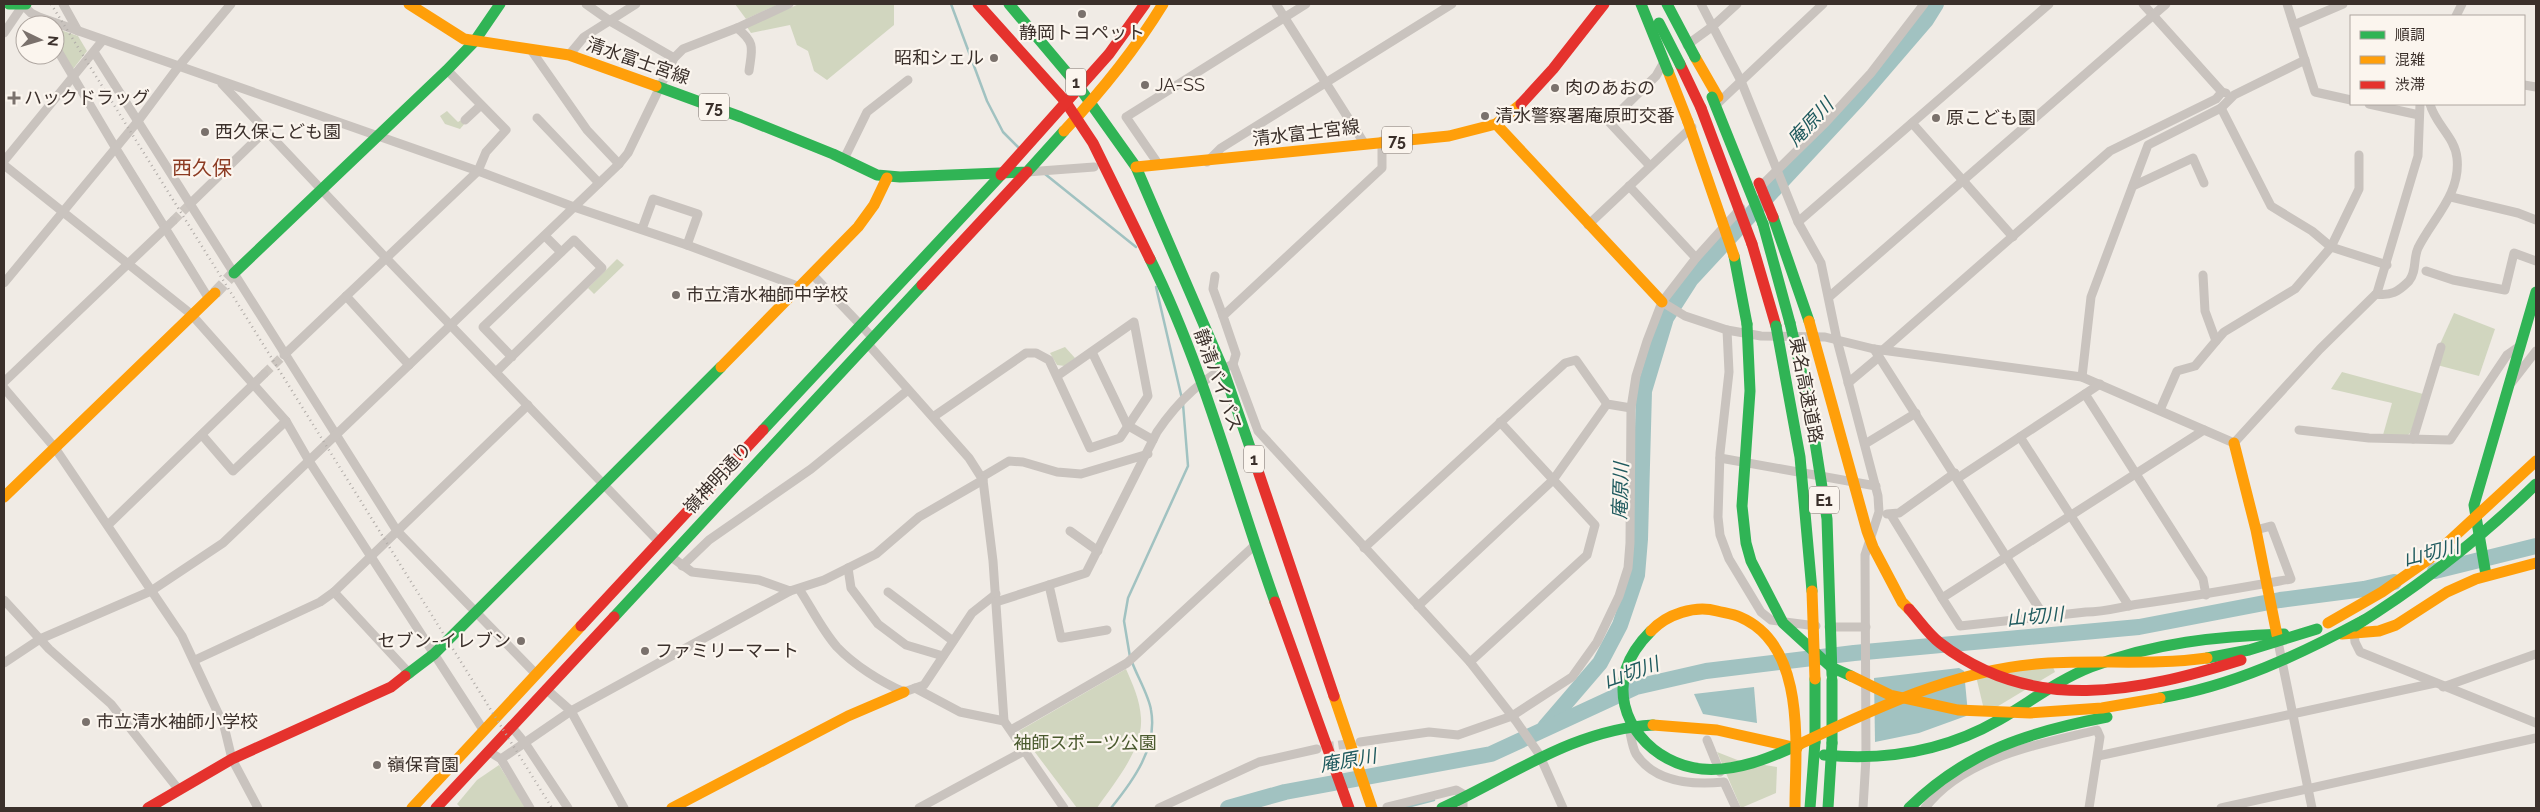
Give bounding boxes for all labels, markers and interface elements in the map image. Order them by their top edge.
marker: 静岡トヨペット [1076,8,1088,20]
north arrow [15,15,65,65]
legend [2350,15,2525,105]
place label: 静岡トヨペット [1019,22,1145,43]
text: 順調 [2395,26,2425,44]
street label: 清水富士宮線 [584,33,693,88]
text: N [45,35,61,47]
place label: 昭和シェル [894,47,984,68]
text: 混雑 [2395,51,2425,69]
marker: 昭和シェル [988,52,1000,64]
road number: 1 [1066,68,1086,95]
place label: JA-SS [1155,74,1205,95]
text: 渋滞 [2395,76,2425,94]
place label: 肉のあおの [1565,77,1655,98]
marker: JA-SS [1139,79,1151,91]
marker: 肉のあおの [1549,82,1561,94]
place label: ハックドラッグ [24,87,150,108]
marker: ハックドラッグ [8,92,20,104]
water label: 庵原川 [1783,92,1839,150]
road number: 75 [699,94,729,120]
place label: 清水警察署庵原町交番 [1495,105,1675,126]
place label: 原こども園 [1946,107,2036,128]
marker: 清水警察署庵原町交番 [1479,110,1491,122]
marker: 原こども園 [1930,112,1942,124]
street label: 清水富士宮線 [1251,116,1361,150]
place label: 西久保こども園 [215,121,341,142]
marker: 西久保こども園 [199,126,211,138]
road number: 75 [1382,126,1412,154]
district label: 西久保 [172,156,232,180]
place label: 市立清水袖師中学校 [686,284,848,305]
marker: 市立清水袖師中学校 [670,289,682,301]
street label: 静清バイパス [1190,326,1247,434]
street label: 東名高速道路 [1786,335,1827,445]
street label: 嶺神明通り [679,438,756,518]
road number: 1 [1244,446,1264,472]
water label: 庵原川 [1608,460,1632,520]
road number: E1 [1809,486,1839,514]
water label: 山切川 [2401,534,2463,570]
water label: 山切川 [2006,602,2066,629]
place label: セブン-イレブン [377,630,511,651]
marker: セブン-イレブン [515,635,527,647]
place label: ファミリーマート [655,640,799,661]
marker: ファミリーマート [639,645,651,657]
water label: 山切川 [1600,652,1663,692]
place label: 市立清水袖師小学校 [96,711,258,732]
marker: 市立清水袖師小学校 [80,716,92,728]
park label: 袖師スポーツ公園 [1013,732,1157,753]
water label: 庵原川 [1318,744,1380,776]
place label: 嶺保育園 [387,754,459,775]
marker: 嶺保育園 [371,759,383,771]

